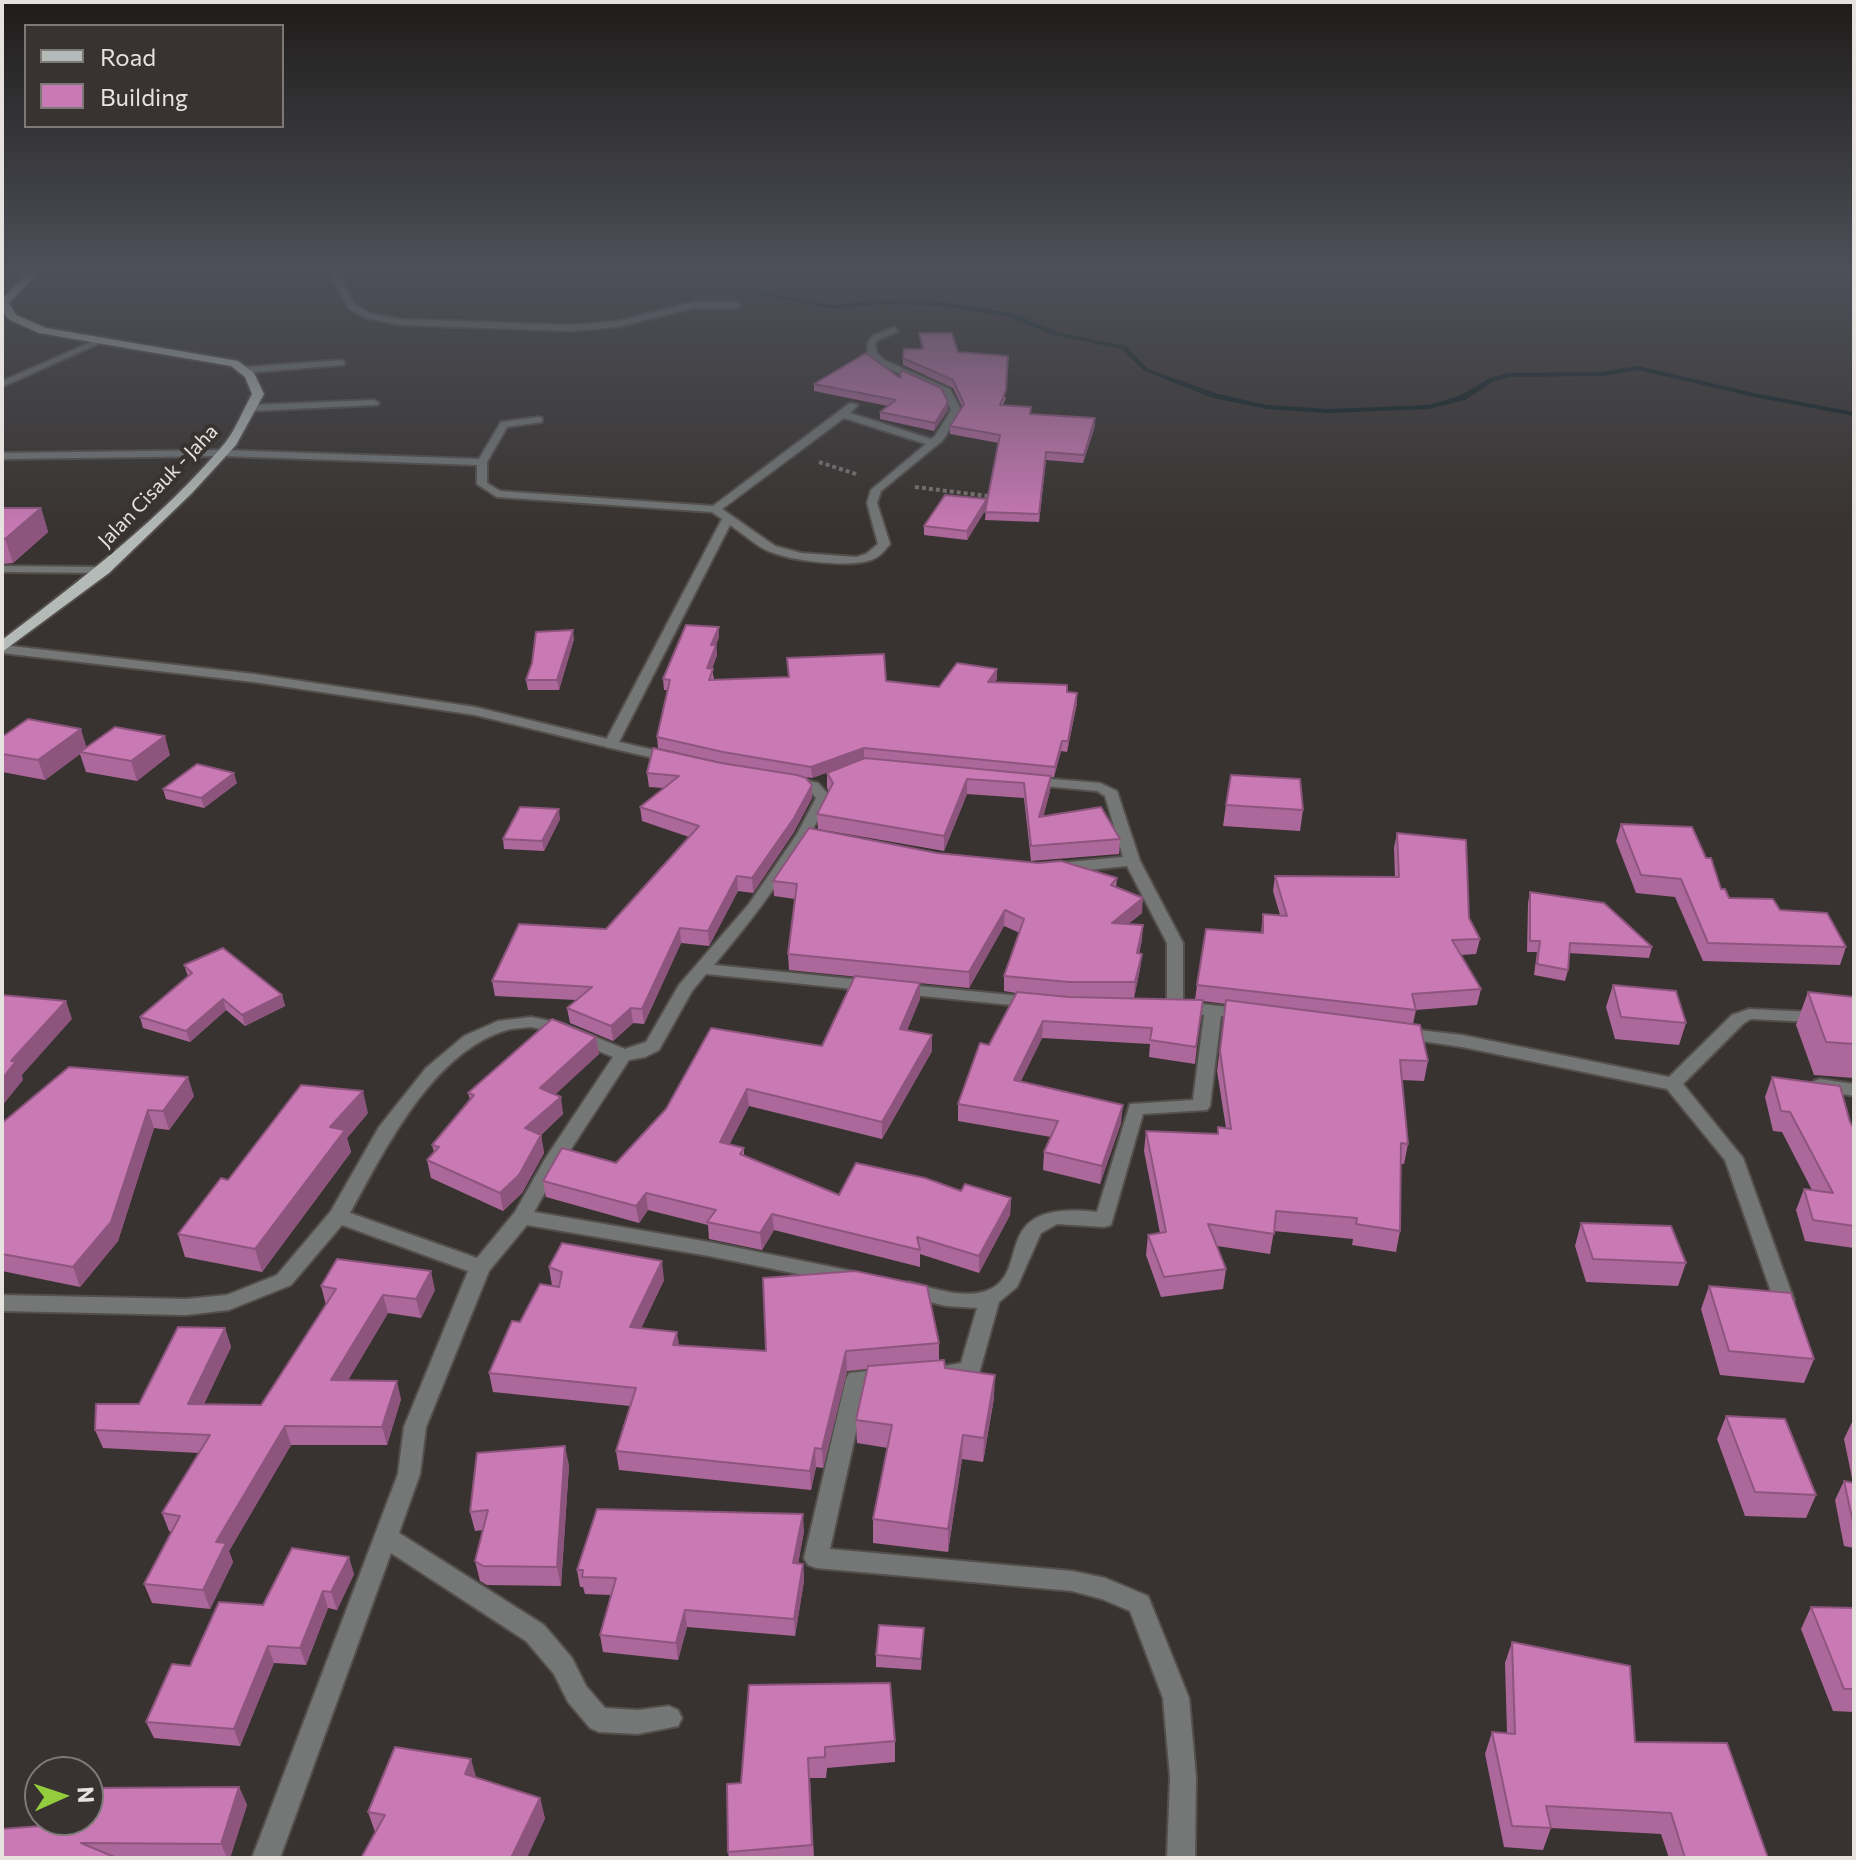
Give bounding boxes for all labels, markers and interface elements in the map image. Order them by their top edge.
legend [24,24,284,128]
text: Road [100,42,156,71]
text: Building [100,82,188,111]
street label: Jalan Cisauk - Jaha [93,419,223,553]
north arrow [24,1756,104,1836]
text: N [73,1786,100,1804]

